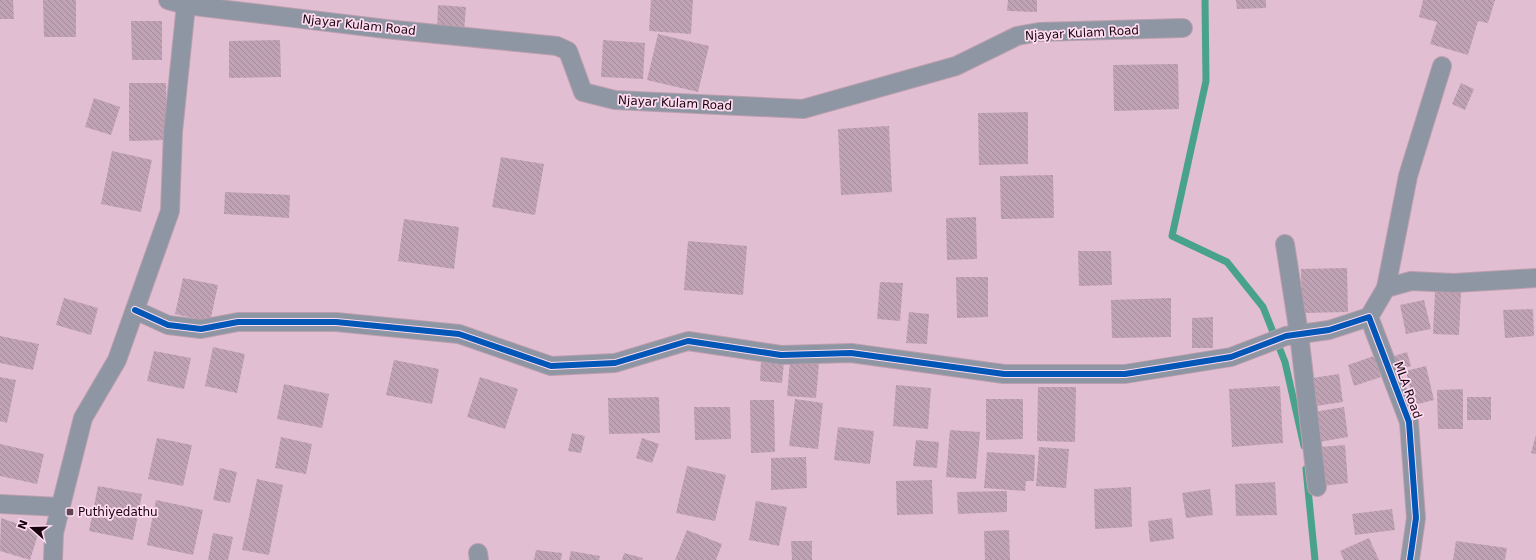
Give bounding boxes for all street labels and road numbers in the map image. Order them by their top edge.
street label: Njayar Kulam Road [302,12,416,38]
street label: Njayar Kulam Road [1025,23,1139,43]
street label: Njayar Kulam Road [618,93,732,113]
street label: MLA Road [1391,360,1425,420]

